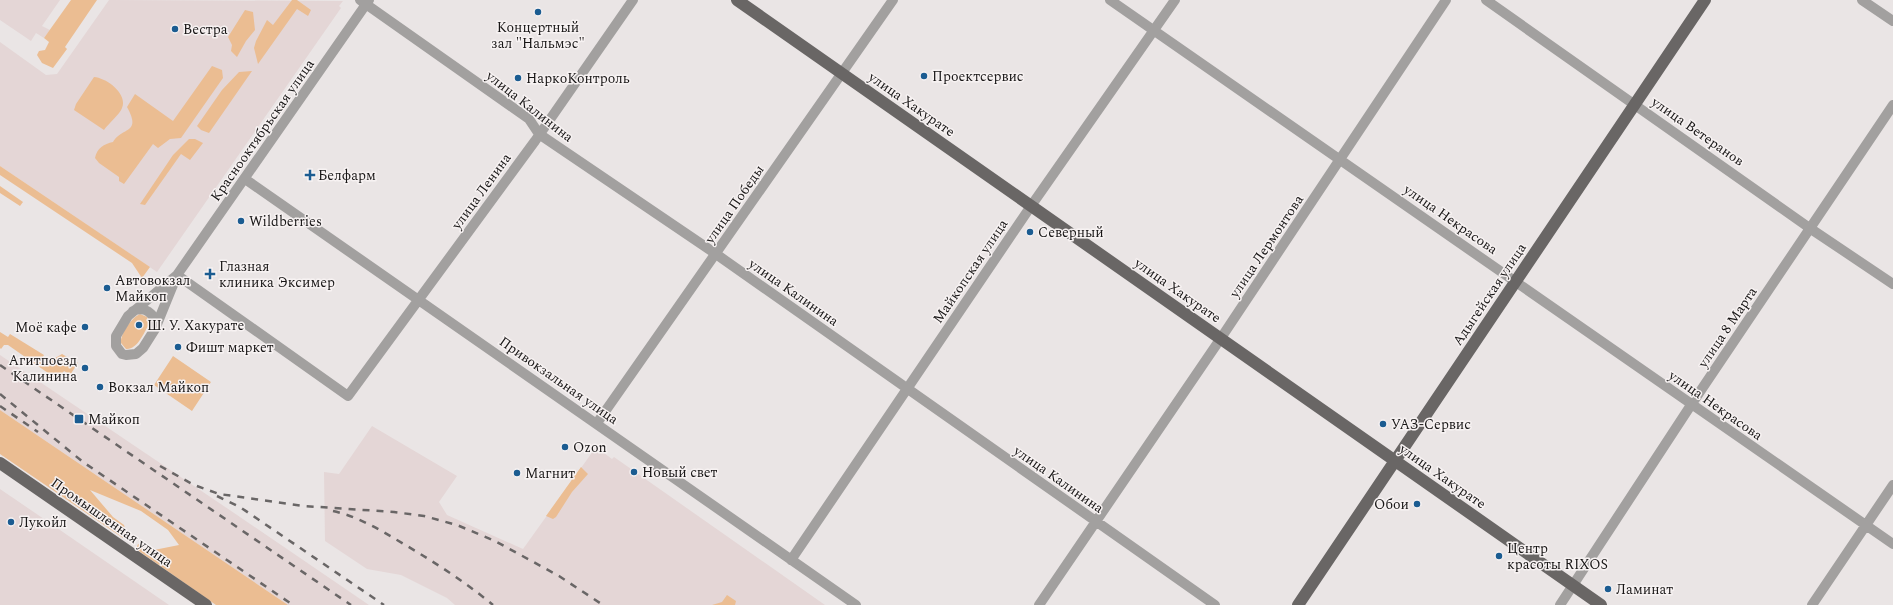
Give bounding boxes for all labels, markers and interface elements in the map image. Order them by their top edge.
marker: Концертный зал "Нальмэс" [533,7,543,17]
place label: Концертный зал "Нальмэс" [491,17,585,54]
place label: Вестра [183,19,228,40]
marker: Вестра [170,24,180,34]
street label: Краснооктябрьская улица [205,55,320,206]
street label: улица Калинина [481,65,578,147]
street label: улица Хакурате [863,66,959,142]
place label: Проектсервис [932,66,1024,87]
place label: НаркоКонтроль [526,68,630,89]
marker: Проектсервис [919,71,929,81]
marker: НаркоКонтроль [513,73,523,83]
street label: улица Ветеранов [1646,91,1748,171]
street label: улица Ленина [446,149,516,235]
street label: улица Победы [699,161,769,249]
place label: Белфарм [318,165,376,186]
marker: Белфарм [305,170,315,180]
street label: улица Некрасова [1399,179,1502,260]
street label: улица Лермонтова [1223,190,1309,303]
place label: Wildberries [249,211,322,232]
street label: Майкопская улица [928,215,1013,328]
marker: Wildberries [236,216,246,226]
place label: Северный [1038,222,1104,243]
marker: Северный [1025,227,1035,237]
street label: Адыгейская улица [1447,239,1532,350]
street label: улица Хакурате [1129,252,1225,328]
street label: улица Калинина [744,253,843,331]
place label: Глазная клиника Эксимер [219,256,335,293]
marker: Глазная клиника Эксимер [204,268,216,280]
place label: Автовокзал Майкоп [115,270,190,307]
street label: улица 8 Марта [1692,282,1762,373]
marker: Автовокзал Майкоп [102,283,112,293]
place label: Ш. У. Хакурате [147,315,244,336]
place label: Моё кафе [15,317,77,338]
marker: Ш. У. Хакурате [134,320,144,330]
marker: Моё кафе [80,322,90,332]
street label: Привокзальная улица [495,331,623,430]
place label: Фишт маркет [186,337,274,358]
marker: Фишт маркет [173,342,183,352]
place label: Агитпоезд Калинина [9,350,77,387]
marker: Агитпоезд Калинина [80,363,90,373]
street label: улица Некрасова [1664,365,1767,446]
place label: Вокзал Майкоп [108,377,209,398]
marker: Вокзал Майкоп [95,382,105,392]
place label: Майкоп [88,409,140,430]
marker: Майкоп [73,413,85,425]
place label: УАЗ-Сервис [1391,414,1471,435]
marker: УАЗ-Сервис [1378,419,1388,429]
place label: Ozon [573,437,607,458]
street label: улица Хакурате [1394,438,1490,514]
street label: улица Калинина [1009,440,1108,518]
marker: Ozon [560,442,570,452]
place label: Новый свет [642,462,718,483]
place label: Магнит [525,463,575,484]
marker: Новый свет [629,467,639,477]
marker: Магнит [512,468,522,478]
street label: Промышленная улица [47,472,177,572]
place label: Обои [1374,494,1409,515]
marker: Обои [1412,499,1422,509]
place label: Лукойл [19,512,67,533]
marker: Лукойл [6,517,16,527]
place label: Центр красоты RIXOS [1507,538,1608,575]
marker: Центр красоты RIXOS [1494,551,1504,561]
place label: Ламинат [1616,579,1673,600]
marker: Ламинат [1603,584,1613,594]

